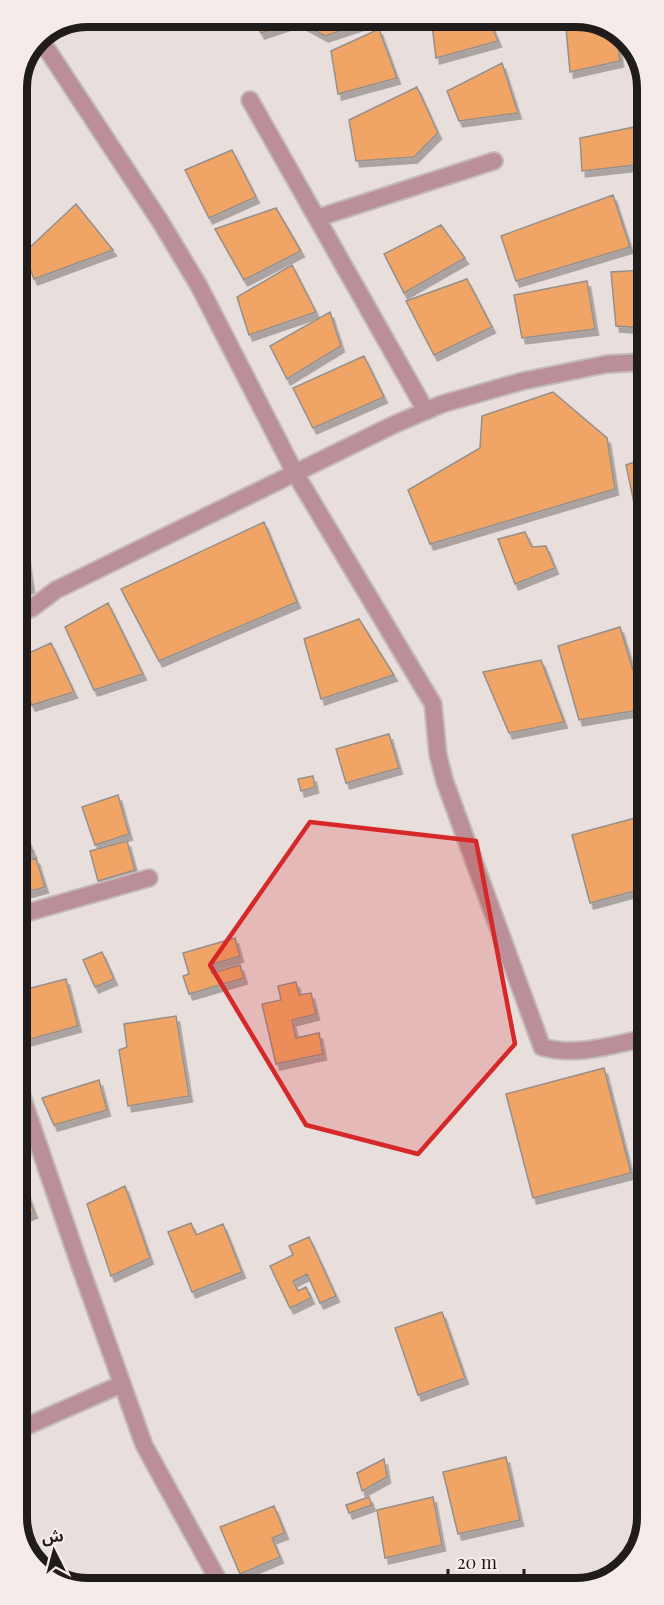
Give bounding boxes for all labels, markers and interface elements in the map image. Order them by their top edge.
north arrow [24,1521,84,1581]
text: ش [40,1524,64,1547]
scale bar [448,1542,524,1580]
text: 20 m [457,1550,497,1574]

